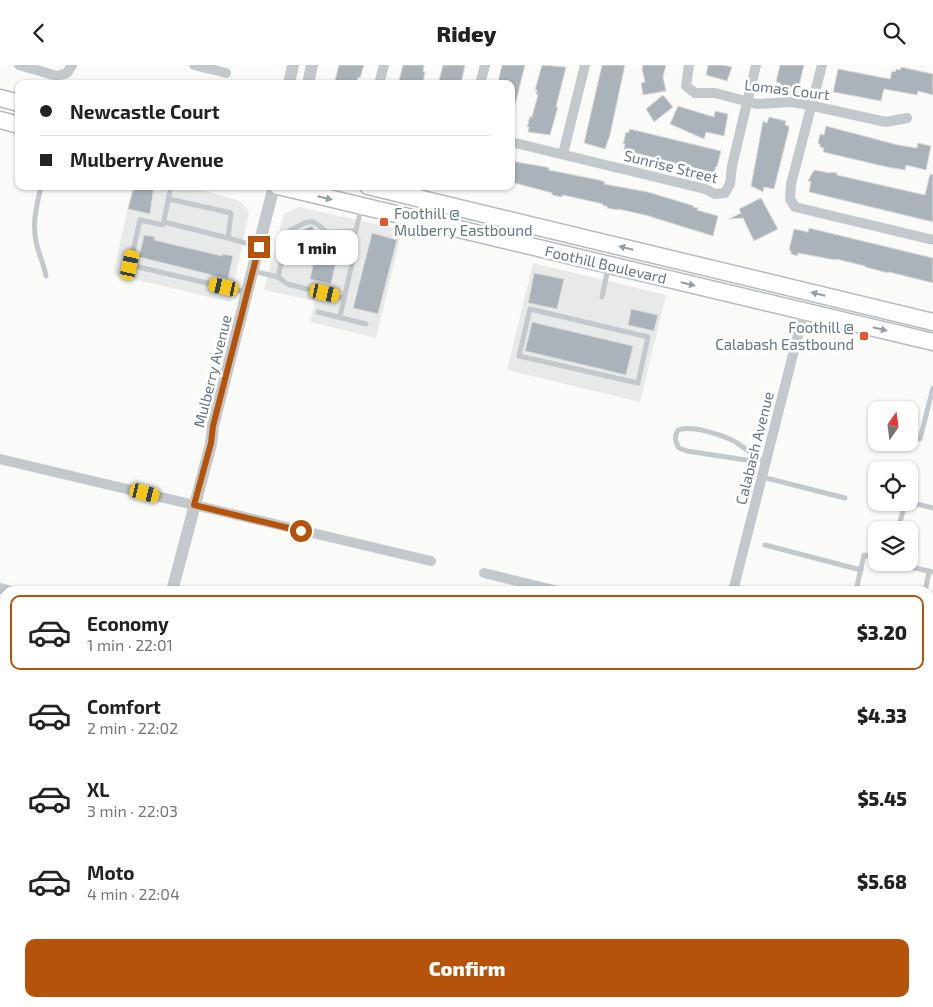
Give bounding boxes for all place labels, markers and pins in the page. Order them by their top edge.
place label: Foothill @ Mulberry Eastbound [394,204,533,239]
marker: Foothill @ Mulberry Eastbound [378,216,390,228]
place label: Foothill @ Calabash Eastbound [715,318,854,353]
marker: Foothill @ Calabash Eastbound [858,330,870,342]

